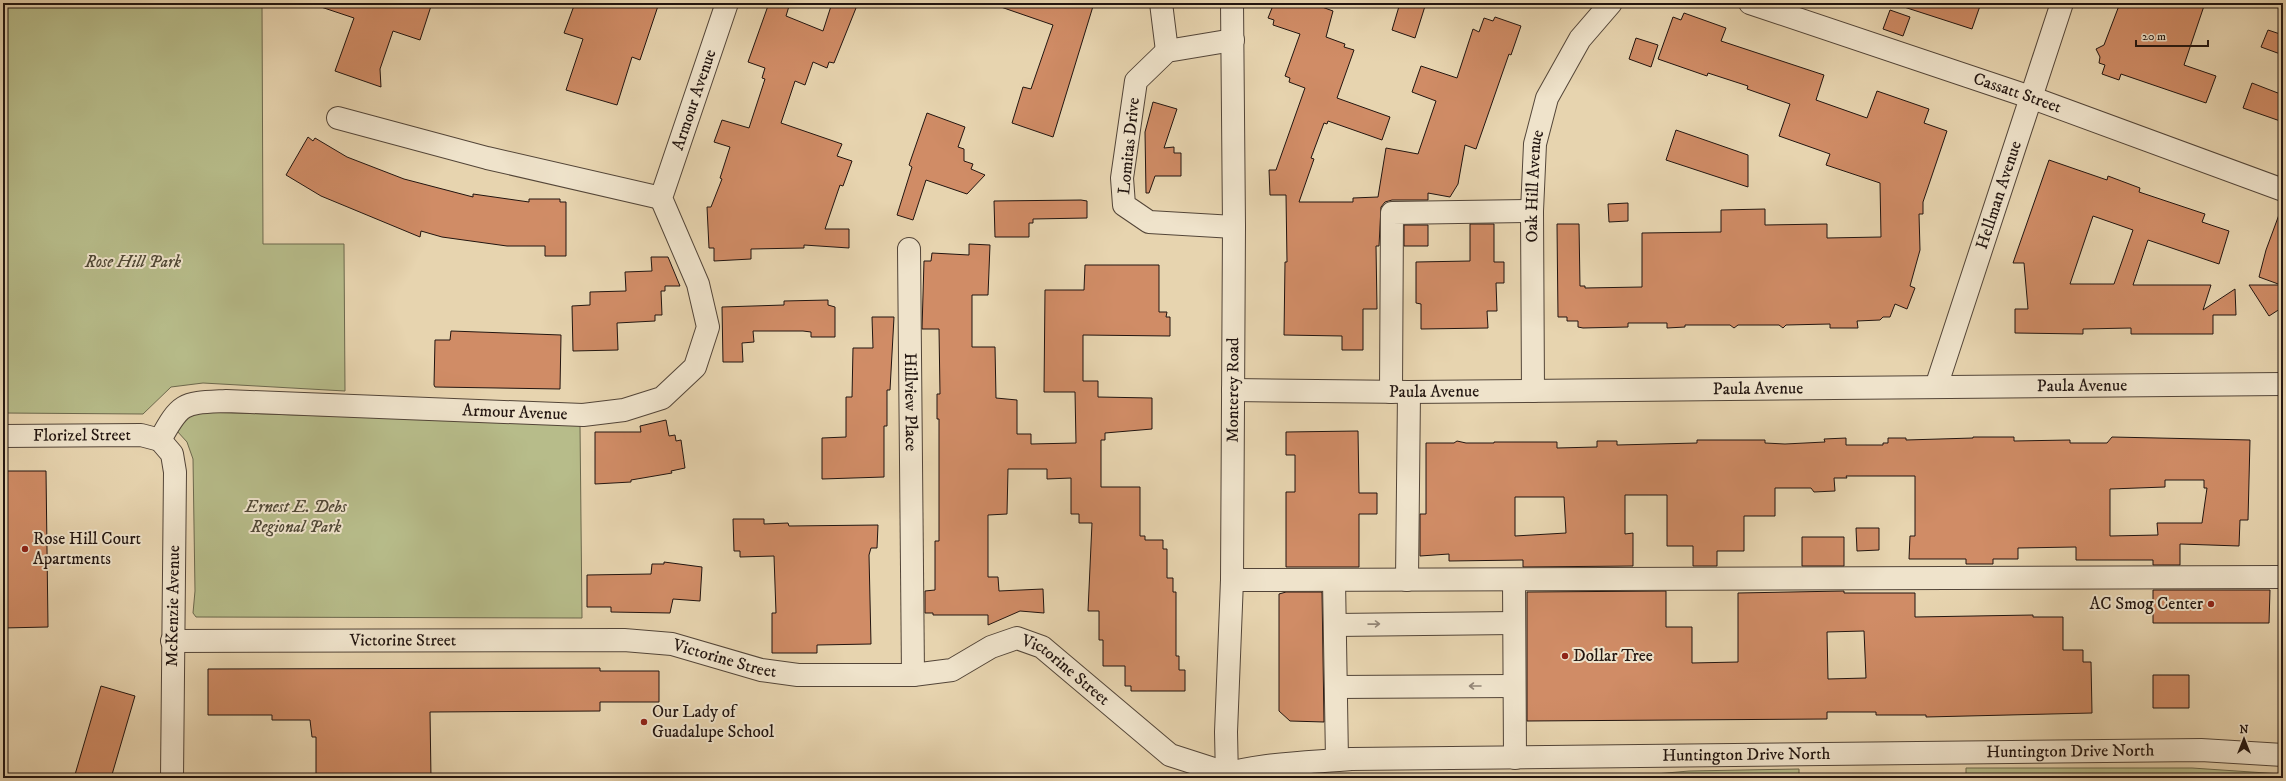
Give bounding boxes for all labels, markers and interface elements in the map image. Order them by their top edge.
scale bar [2136,22,2208,48]
text: 20 m [2142,29,2166,44]
street label: Armour Avenue [667,46,722,153]
street label: Cassatt Street [1970,68,2065,119]
street label: Lomitas Drive [1113,96,1145,196]
street label: Oak Hill Avenue [1521,127,1549,243]
street label: Hellman Avenue [1971,138,2027,252]
park label: Rose Hill Park [84,251,182,273]
street label: Monterey Road [1222,337,1244,443]
street label: Hillview Place [899,353,922,451]
street label: Paula Avenue [2037,374,2127,397]
street label: Paula Avenue [1713,377,1803,400]
street label: Paula Avenue [1389,380,1479,403]
street label: Armour Avenue [462,399,568,425]
street label: Florizel Street [33,424,132,447]
park label: Ernest E. Debs Regional Park [244,496,347,538]
place label: Rose Hill Court Apartments [33,528,141,570]
marker: Rose Hill Court Apartments [20,544,30,554]
street label: McKenzie Avenue [161,545,185,667]
place label: AC Smog Center [2090,593,2204,615]
marker: AC Smog Center [2206,599,2216,609]
one-way arrow [1367,621,1380,628]
street label: Victorine Street [349,629,457,652]
street label: Victorine Street [1017,629,1115,711]
street label: Victorine Street [669,634,778,683]
place label: Dollar Tree [1573,645,1653,667]
marker: Dollar Tree [1560,651,1570,661]
one-way arrow [1469,682,1482,690]
place label: Our Lady of Guadalupe School [652,701,774,743]
marker: Our Lady of Guadalupe School [639,717,649,727]
north arrow [2224,719,2264,759]
text: N [2239,723,2249,737]
street label: Huntington Drive North [1986,739,2155,763]
street label: Huntington Drive North [1662,743,1831,767]

